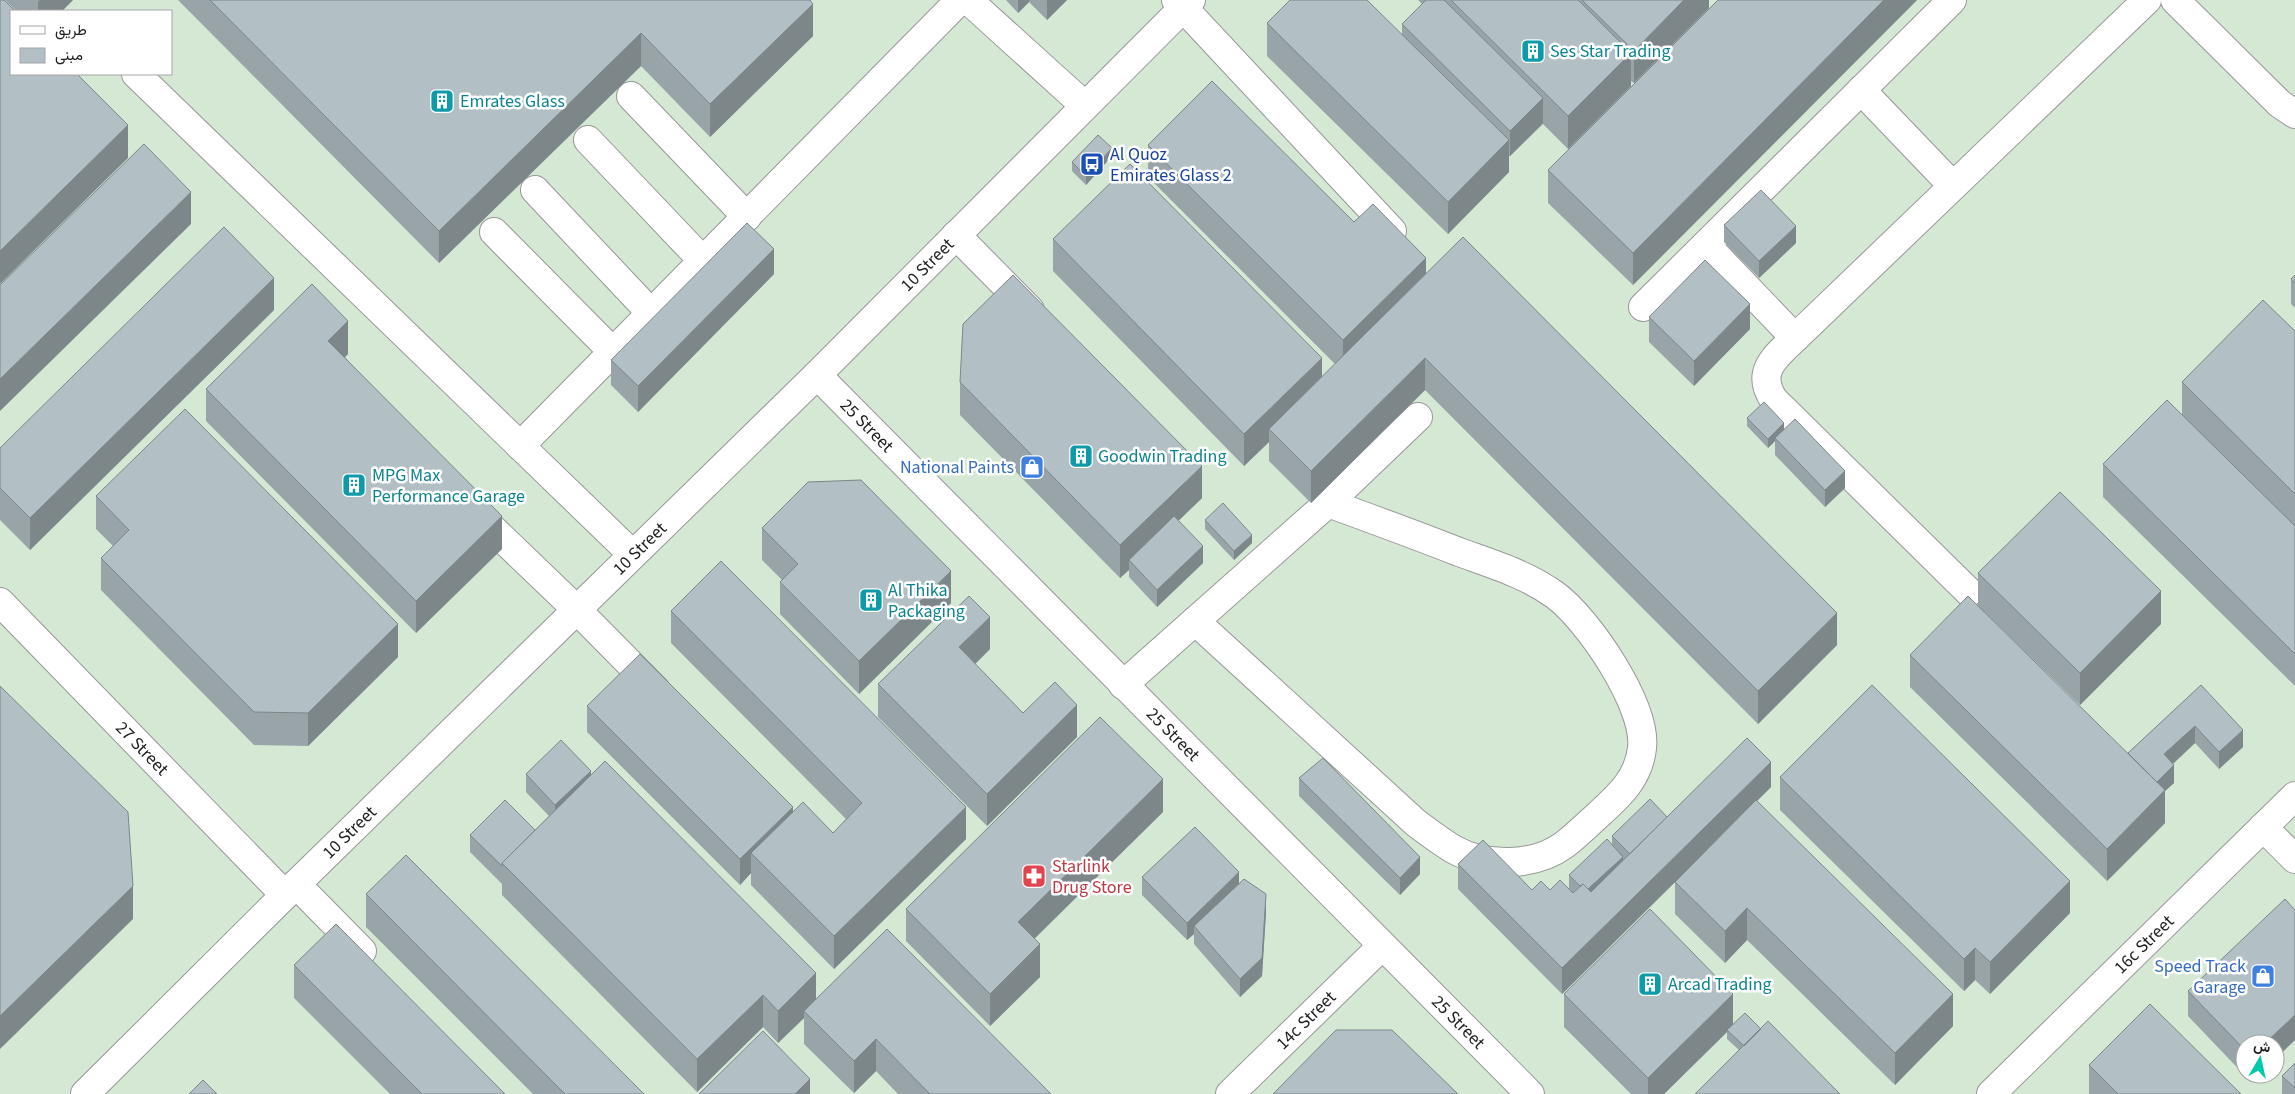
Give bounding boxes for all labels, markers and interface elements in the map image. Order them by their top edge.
legend [10,10,172,75]
text: طريق [55,20,87,41]
building icon: Ses Star Trading [1520,38,1546,64]
place label: Ses Star Trading [1550,39,1671,64]
text: مبنى [55,45,83,66]
building icon: Emrates Glass [429,88,455,114]
place label: Emrates Glass [460,89,565,114]
place label: Al Quoz Emirates Glass 2 [1110,142,1232,188]
bus stop icon: Al Quoz Emirates Glass 2 [1079,151,1105,177]
street label: 10 Street [895,232,960,297]
street label: 25 Street [835,393,899,458]
building icon: Goodwin Trading [1068,443,1094,469]
place label: Goodwin Trading [1098,444,1226,469]
shop icon: National Paints [1019,454,1045,480]
place label: National Paints [900,455,1014,480]
place label: MPG Max Performance Garage [372,463,525,509]
building icon: MPG Max Performance Garage [341,472,367,498]
street label: 10 Street [607,516,672,581]
place label: Al Thika Packaging [888,578,965,624]
building icon: Al Thika Packaging [858,587,884,613]
street label: 25 Street [1141,702,1206,767]
street label: 27 Street [110,716,174,781]
street label: 10 Street [317,800,382,864]
place label: Starlink Drug Store [1052,854,1132,900]
pharmacy icon: Starlink Drug Store [1021,863,1047,889]
street label: 16c Street [2108,909,2179,979]
place label: Speed Track Garage [2154,954,2246,1000]
shop icon: Speed Track Garage [2250,963,2276,989]
building icon: Arcad Trading [1637,971,1663,997]
place label: Arcad Trading [1668,972,1772,997]
street label: 14c Street [1270,985,1341,1055]
street label: 25 Street [1426,989,1491,1054]
north arrow [2235,1034,2285,1084]
text: ش [2252,1036,2272,1058]

